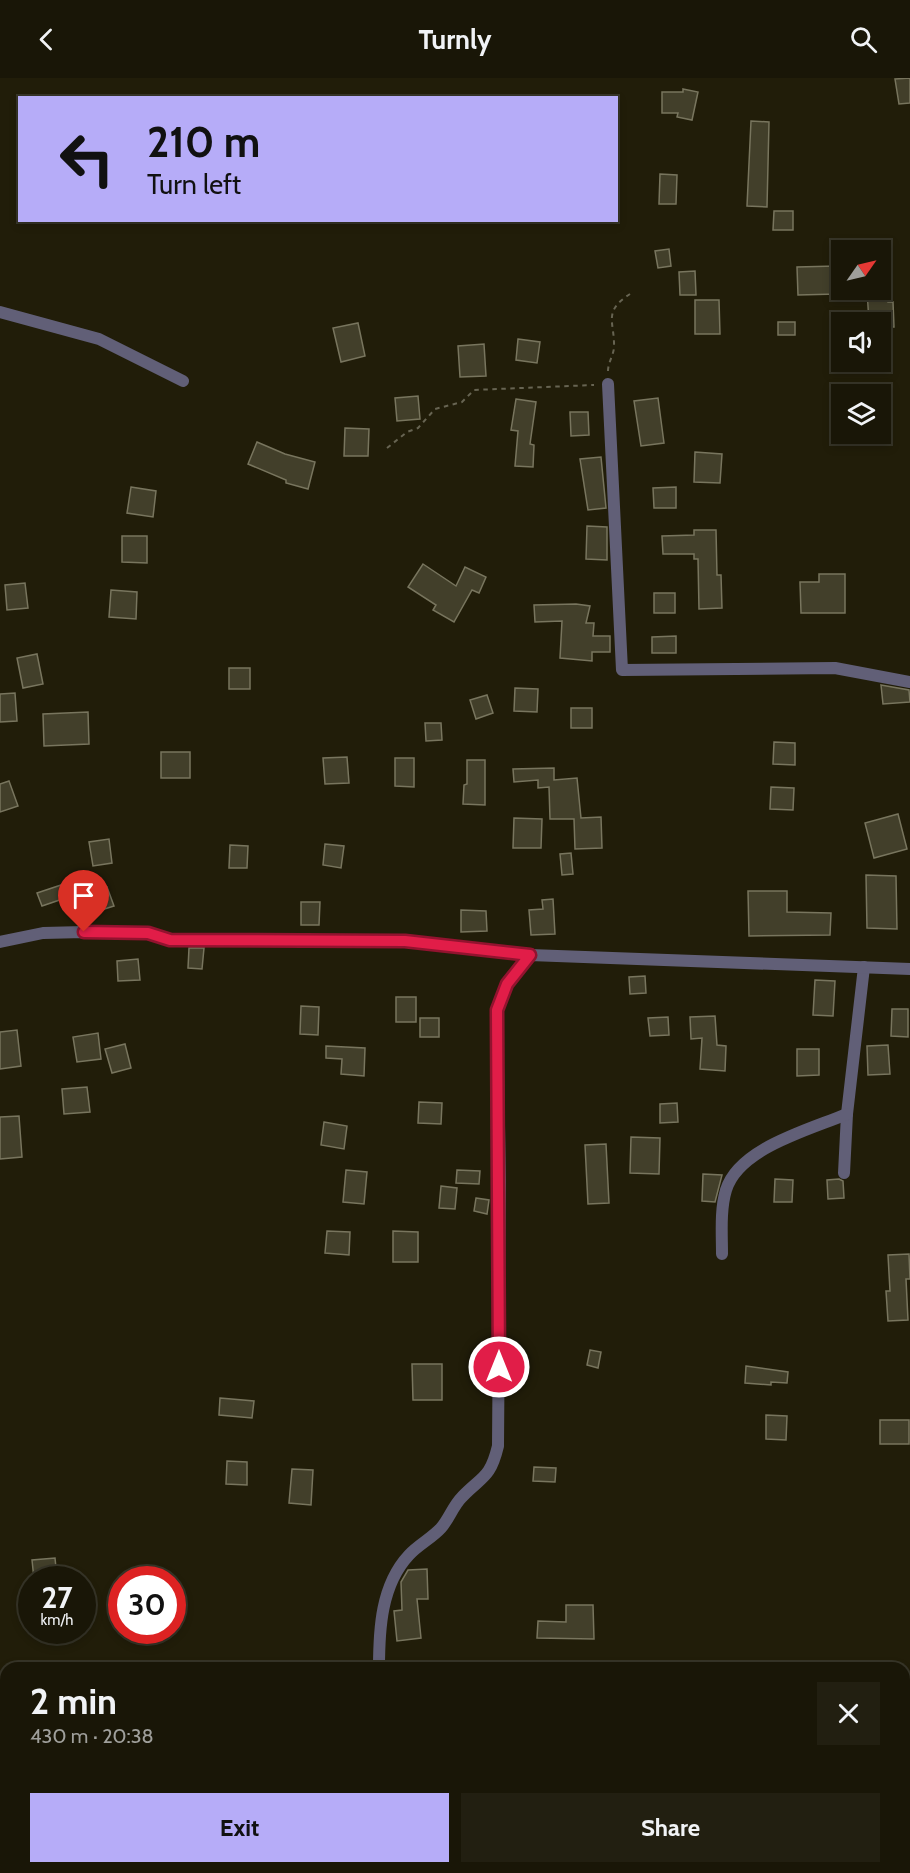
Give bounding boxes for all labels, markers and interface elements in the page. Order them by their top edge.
icon: back [30,23,63,56]
text: Turnly [419,23,491,56]
icon: search [847,23,880,56]
text: 210 m [147,116,260,168]
icon: left [48,120,126,198]
text: Turn left [147,168,241,201]
north arrow [831,240,891,300]
map controls [831,240,891,444]
button: sound [831,312,891,372]
button: layers [831,384,891,444]
pin [58,870,109,932]
icon: arrive [67,879,100,912]
position arrow [467,1335,531,1399]
speed limit sign: 30 [108,1566,186,1644]
text: 27 [41,1579,73,1616]
text: km/h [41,1611,73,1629]
text: 2 min [30,1679,117,1723]
button: close [817,1682,880,1745]
text: 430 m · 20:38 [30,1724,154,1748]
button: Exit [30,1793,449,1862]
button: Share [461,1793,880,1862]

